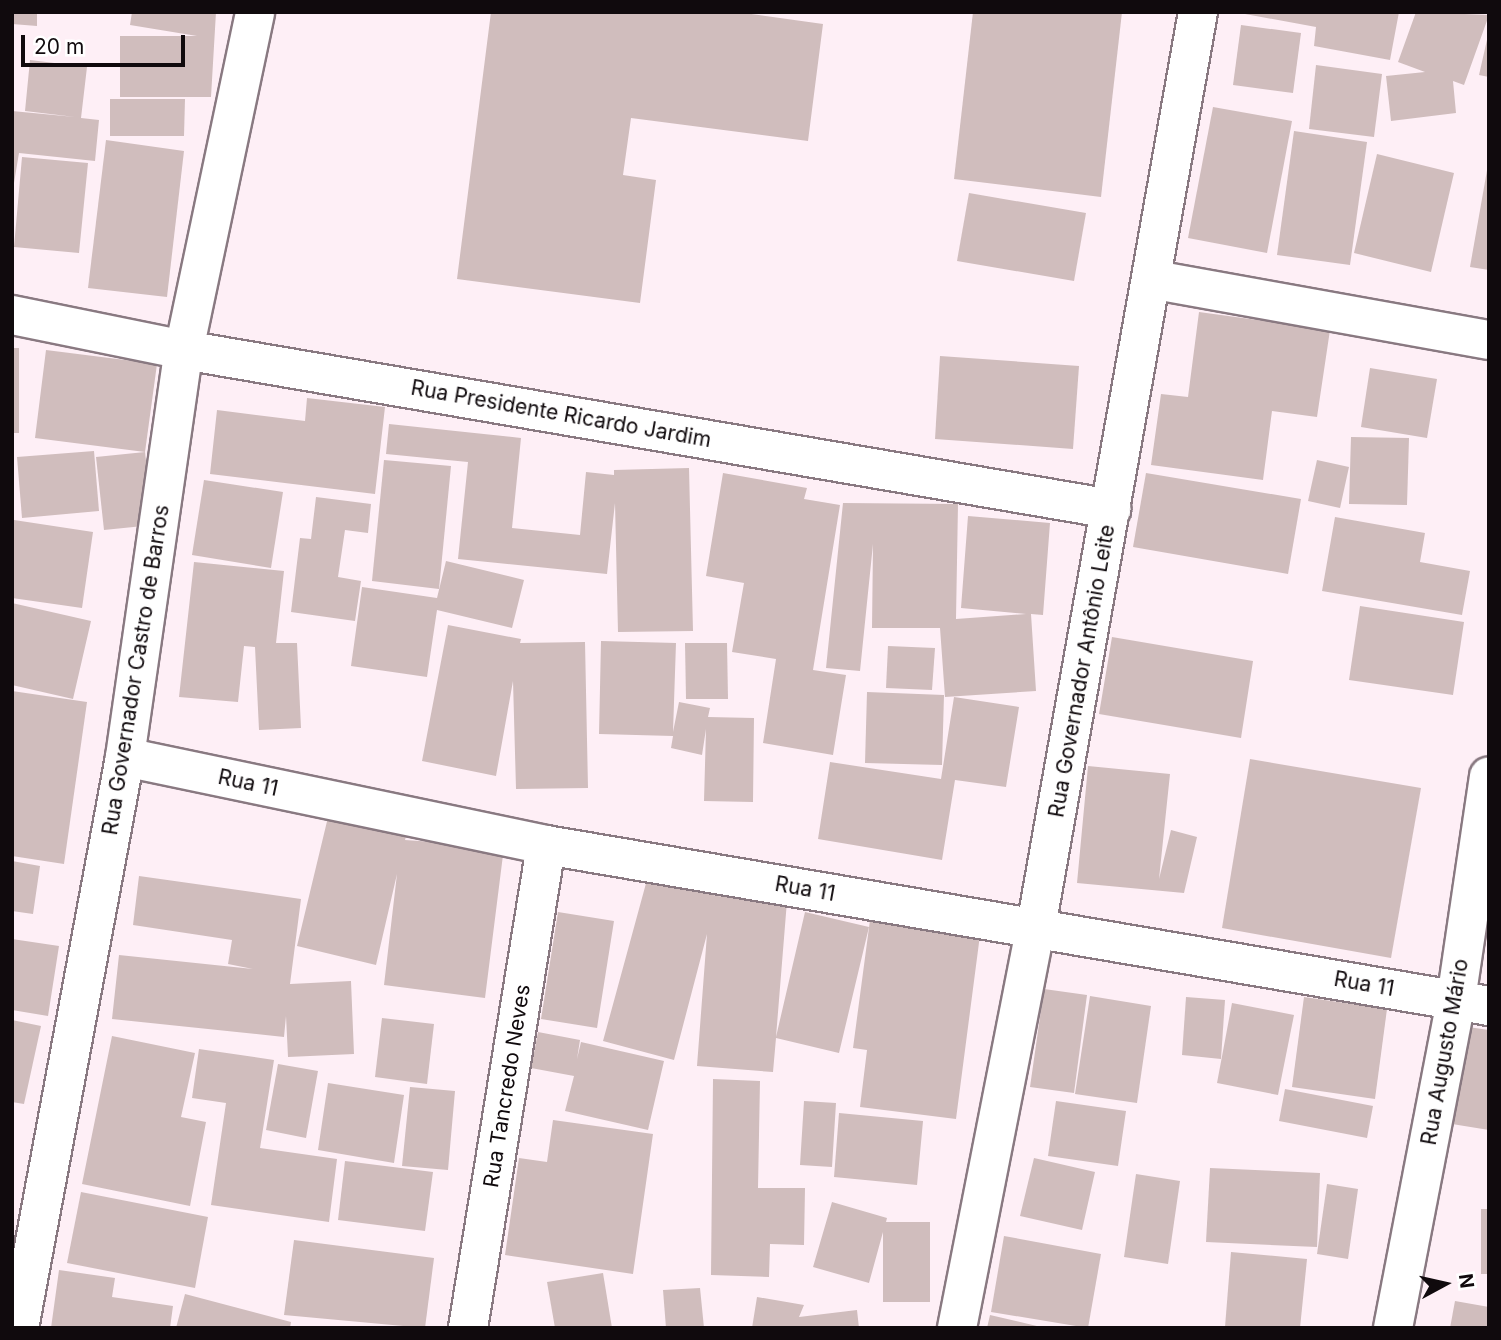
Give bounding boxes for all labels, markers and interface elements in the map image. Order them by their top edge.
scale bar [24,21,189,65]
text: 20 m [34,34,84,59]
street label: Rua Presidente Ricardo Jardim [409,375,713,453]
street label: Rua Governador Castro de Barros [97,503,175,837]
street label: Rua Governador Antônio Leite [1044,523,1120,819]
street label: Rua 11 [216,764,280,802]
street label: Rua 11 [773,871,837,907]
street label: Rua Augusto Mário [1416,957,1474,1147]
street label: Rua 11 [1332,966,1396,1002]
street label: Rua Tancredo Neves [478,983,536,1189]
north arrow [1410,1249,1480,1319]
text: N [1454,1272,1479,1290]

